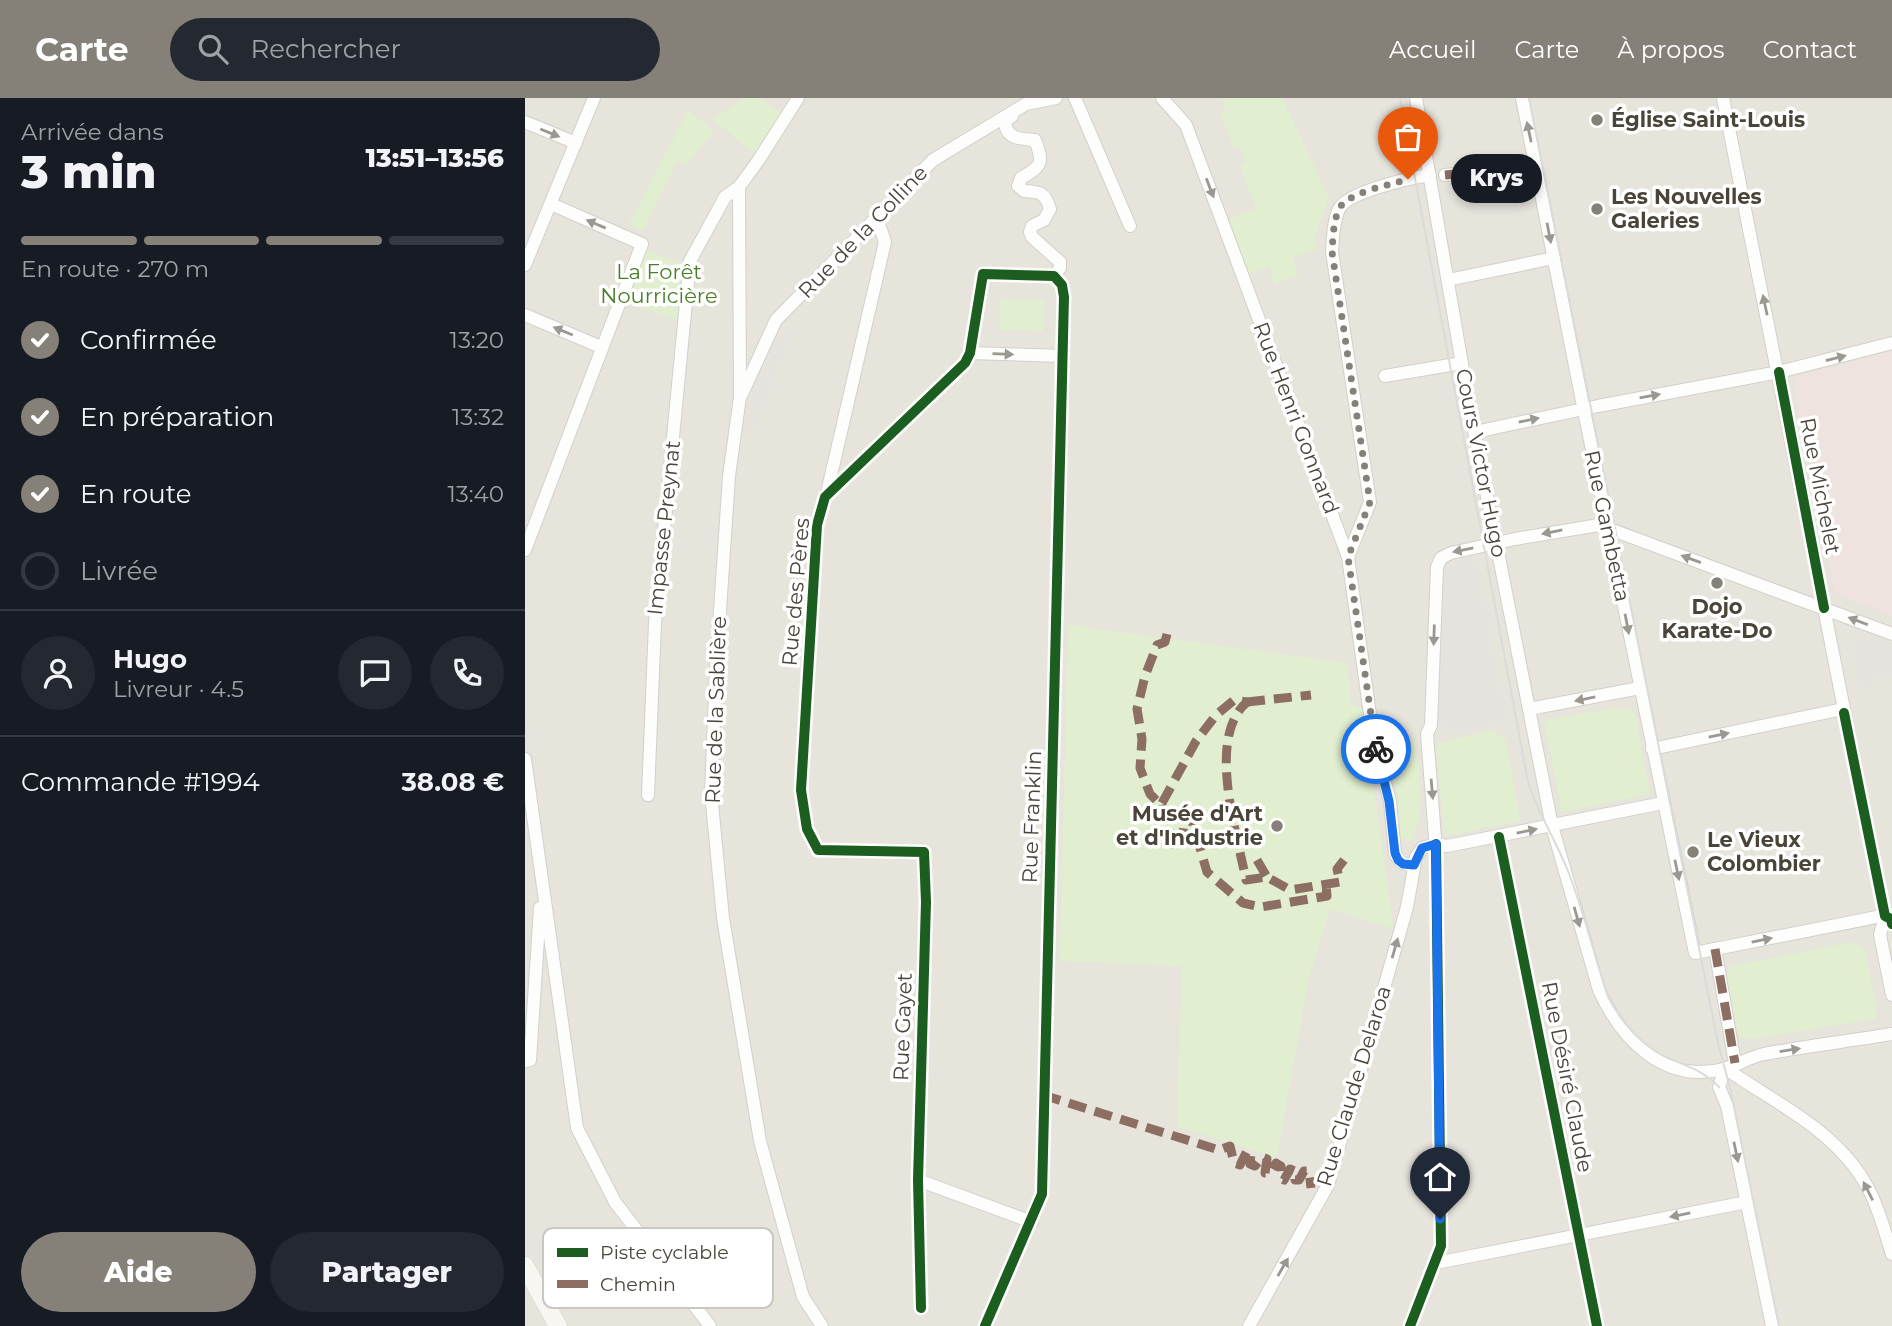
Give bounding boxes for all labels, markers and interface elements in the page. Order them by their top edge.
search box [170,18,660,81]
text: Carte [35,29,128,69]
icon: search [194,30,232,68]
text: Rechercher [250,33,401,65]
text: Accueil [1389,35,1476,64]
text: Carte [1514,35,1579,64]
text: À propos [1617,35,1724,64]
text: Contact [1762,35,1857,64]
pin [1378,107,1438,179]
place label: Église Saint-Louis [1611,107,1805,132]
marker: Église Saint-Louis [1589,112,1605,128]
text: Arrivée dans [21,118,164,146]
icon: bag [1389,118,1427,156]
one-way arrow [1524,121,1535,143]
one-way arrow [540,127,561,138]
text: 13:51–13:56 [366,142,504,174]
text: 3 min [21,143,157,200]
callout: Krys [1450,154,1541,204]
street label: Rue de la Colline [793,160,932,303]
text: Krys [1470,164,1523,192]
one-way arrow [1204,178,1215,199]
place label: Les Nouvelles Galeries [1611,184,1762,233]
marker: Les Nouvelles Galeries [1589,201,1605,217]
one-way arrow [586,218,607,229]
one-way arrow [1544,222,1555,244]
text: En route · 270 m [21,255,209,283]
park label: La Forêt Nourricière [600,259,718,308]
one-way arrow [1760,294,1771,316]
street label: Rue Henri Gonnard [1248,318,1345,517]
icon: check [21,321,59,359]
text: Confirmée [80,324,217,356]
one-way arrow [553,325,573,337]
text: 13:20 [450,326,504,354]
one-way arrow [992,349,1014,360]
one-way arrow [1825,352,1847,363]
street label: Cours Victor Hugo [1451,366,1512,559]
one-way arrow [1639,390,1661,401]
icon: check [21,398,59,436]
text: En préparation [80,401,274,433]
text: 13:32 [452,403,504,431]
one-way arrow [1518,415,1540,426]
street label: Rue Michelet [1795,415,1846,556]
street label: Impasse Preynat [642,439,685,617]
street label: Rue Gambetta [1579,448,1636,604]
icon: check [21,475,59,513]
text: En route [80,478,191,510]
text: 13:40 [447,480,504,508]
street label: Rue des Pères [777,517,814,667]
one-way arrow [1541,526,1563,537]
one-way arrow [1452,545,1474,556]
one-way arrow [1680,553,1701,564]
text: Livrée [80,555,158,587]
marker: Dojo Karate-Do [1709,575,1725,591]
place label: Dojo Karate-Do [1662,594,1773,643]
one-way arrow [1622,613,1633,635]
one-way arrow [1847,615,1868,626]
street label: Rue de la Sablière [700,616,731,804]
one-way arrow [1429,624,1440,646]
button: person [21,636,95,710]
button: chat [338,636,412,710]
button: phone [430,636,504,710]
text: Hugo [113,643,187,675]
text: Livreur · 4.5 [113,675,244,703]
one-way arrow [1574,693,1596,704]
courier [1341,714,1411,784]
one-way arrow [1708,729,1730,740]
icon: bike [1357,730,1395,768]
street label: Rue Franklin [1017,750,1046,884]
text: Commande #1994 [21,766,260,798]
text: 38.08 € [401,766,504,798]
one-way arrow [1427,778,1438,800]
place label: Musée d'Art et d'Industrie [1116,801,1263,850]
marker: Musée d'Art et d'Industrie [1269,818,1285,834]
one-way arrow [1516,825,1538,836]
place label: Le Vieux Colombier [1707,827,1821,876]
marker: Le Vieux Colombier [1685,844,1701,860]
one-way arrow [1672,859,1683,881]
one-way arrow [1573,906,1583,927]
one-way arrow [1751,934,1773,945]
one-way arrow [1391,937,1401,958]
street label: Rue Gayet [888,973,917,1081]
street label: Rue Désiré Claude [1537,979,1598,1174]
street label: Rue Claude Delaroa [1311,982,1396,1189]
one-way arrow [1779,1044,1801,1055]
one-way arrow [1731,1141,1742,1163]
pin [1410,1147,1470,1219]
icon: home [1421,1158,1459,1196]
one-way arrow [1863,1180,1875,1200]
one-way arrow [1669,1210,1691,1221]
legend [543,1228,773,1308]
button: Aide [21,1232,256,1312]
button: Partager [270,1232,504,1312]
text: Piste cyclable [600,1241,729,1264]
one-way arrow [1276,1257,1289,1276]
text: Chemin [600,1273,676,1296]

